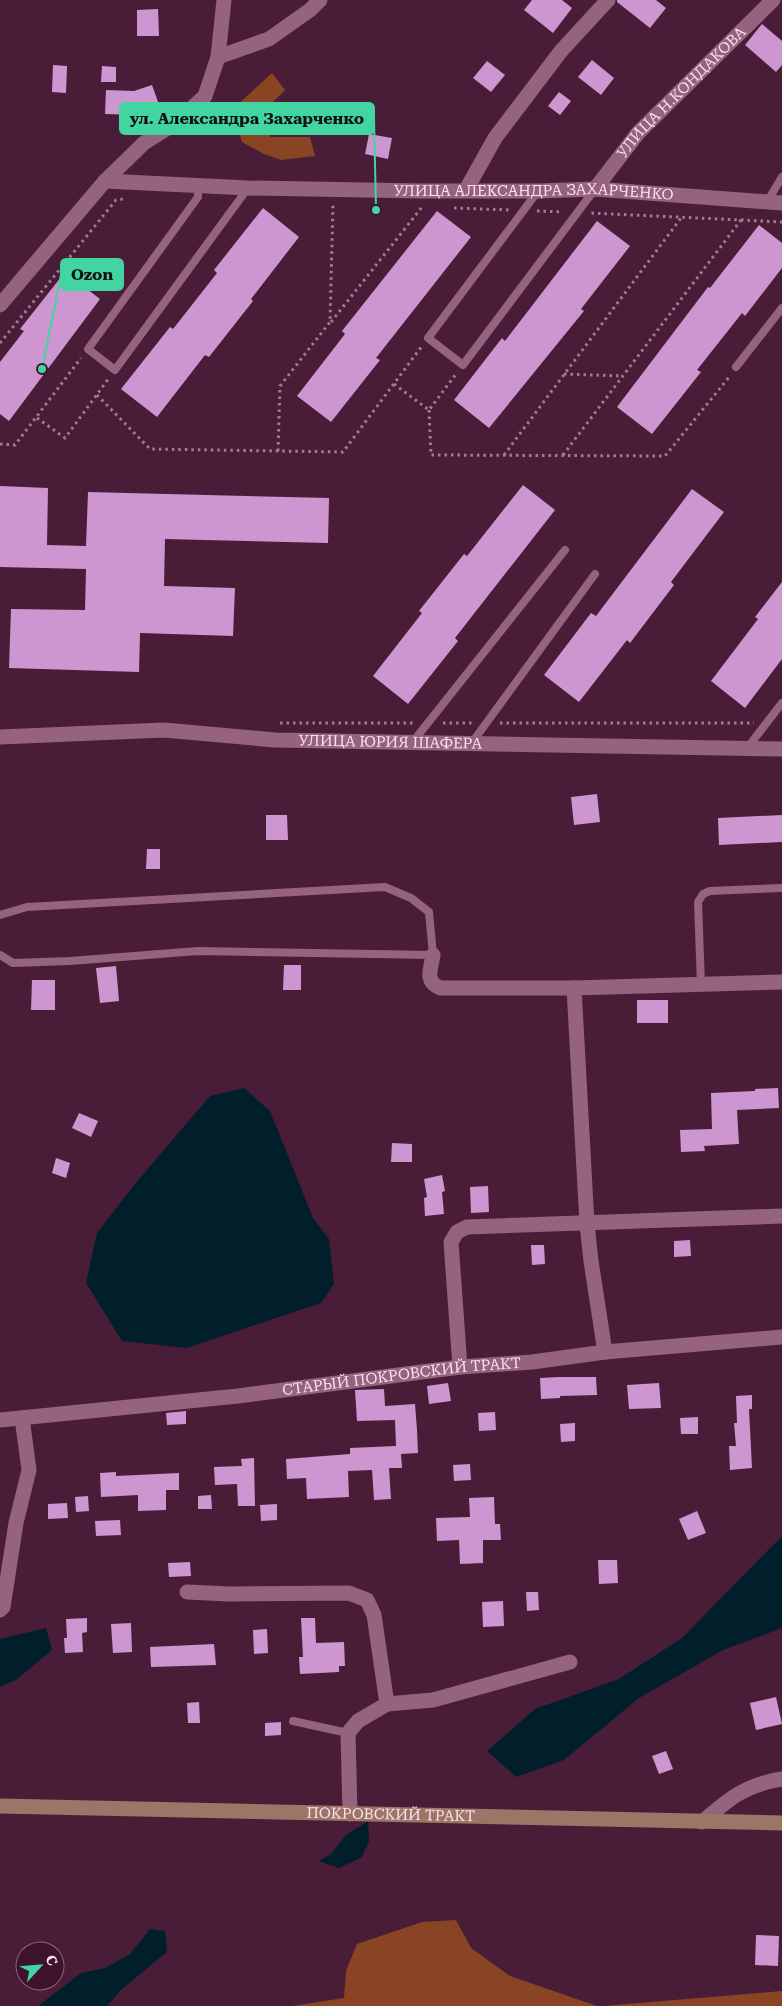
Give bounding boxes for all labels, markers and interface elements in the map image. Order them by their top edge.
street label: УЛИЦА Н.КОНДАКОВА [613,22,750,162]
callout: ул. Александра Захарченко [120,103,374,134]
text: ул. Александра Захарченко [130,109,364,128]
street label: УЛИЦА АЛЕКСАНДРА ЗАХАРЧЕНКО [394,180,674,204]
callout: Ozon [61,259,123,290]
text: Ozon [71,265,113,284]
street label: УЛИЦА ЮРИЯ ШАФЕРА [298,731,483,753]
street label: СТАРЫЙ ПОКРОВСКИЙ ТРАКТ [281,1354,522,1399]
street label: ПОКРОВСКИЙ ТРАКТ [306,1804,475,1825]
north arrow [15,1941,65,1991]
text: С [42,1952,61,1968]

